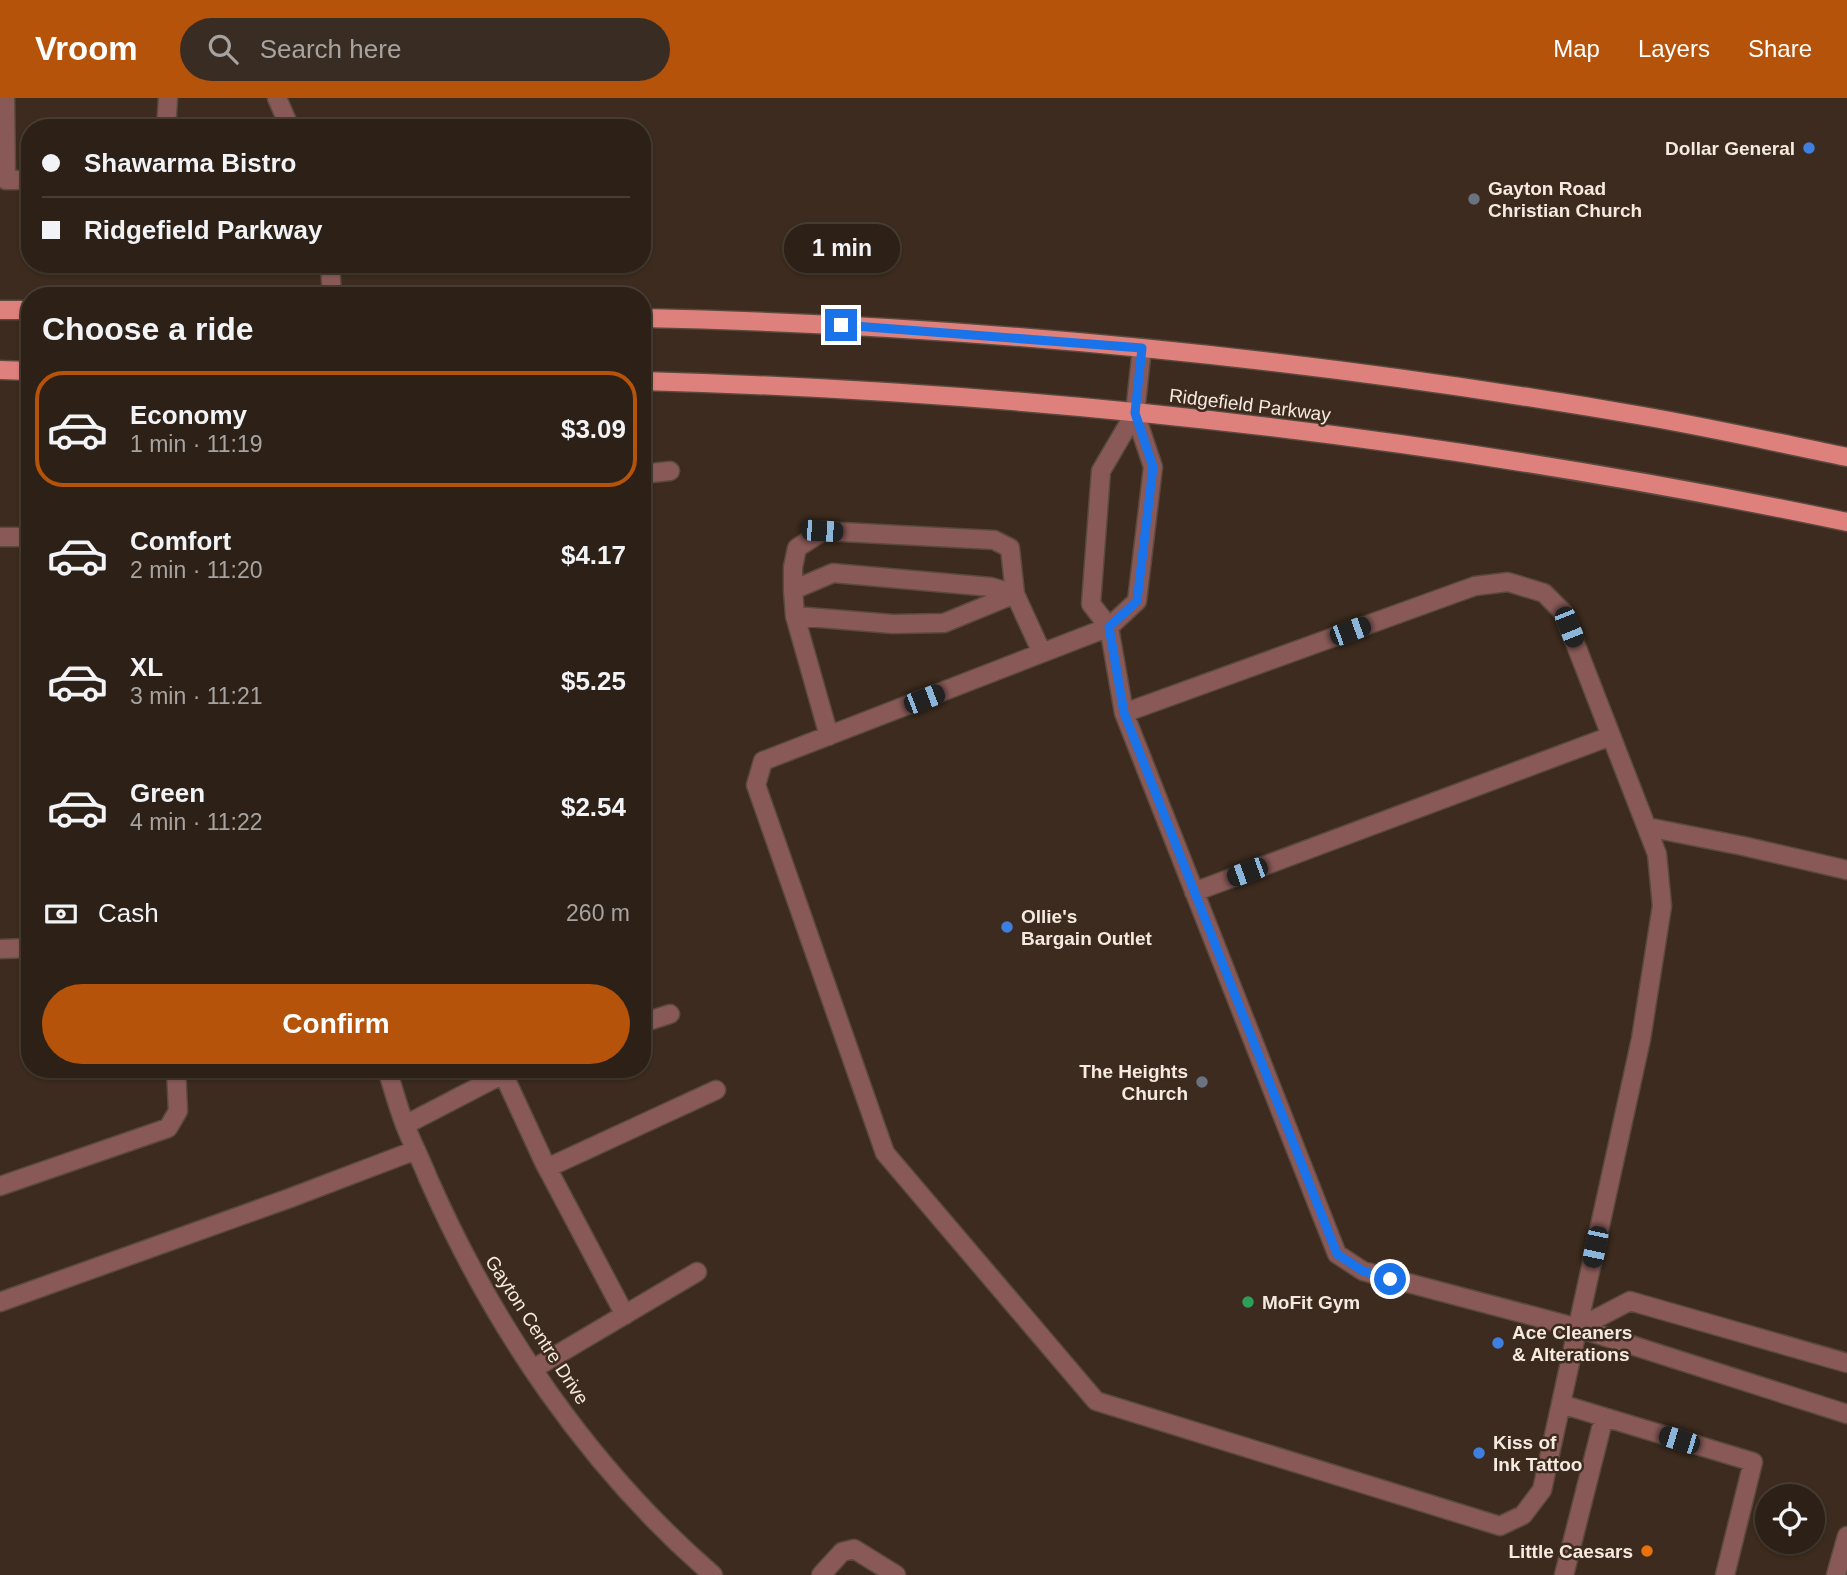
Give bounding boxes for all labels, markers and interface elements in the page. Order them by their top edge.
search box [180,18,670,81]
text: Vroom [35,30,138,67]
icon: search [204,30,242,68]
text: Search here [260,34,401,64]
text: Map [1553,35,1600,62]
text: Layers [1638,35,1710,62]
text: Share [1748,35,1812,62]
place label: Dollar General [1665,138,1795,159]
marker: Dollar General [1801,140,1817,156]
text: Shawarma Bistro [84,148,296,178]
place label: Gayton Road Christian Church [1488,178,1642,221]
marker: Gayton Road Christian Church [1466,191,1482,207]
text: Ridgefield Parkway [84,215,322,245]
callout: 1 min [783,224,899,272]
text: 1 min [812,235,872,261]
route end [825,309,857,341]
text: Choose a ride [42,311,254,347]
street label: Ridgefield Parkway [1168,385,1332,425]
icon: car [46,398,109,461]
text: Economy [130,400,247,430]
text: $3.09 [561,414,626,444]
text: 1 min · 11:19 [130,431,263,457]
car [801,519,844,543]
icon: car [46,524,109,587]
text: Comfort [130,526,231,556]
text: $4.17 [561,540,626,570]
text: 2 min · 11:20 [130,557,263,583]
car [1552,604,1587,650]
car [1327,614,1374,648]
icon: car [46,650,109,713]
text: XL [130,652,163,682]
text: $5.25 [561,666,626,696]
car [901,682,948,716]
text: 3 min · 11:21 [130,683,263,709]
icon: car [46,776,109,839]
text: Green [130,778,205,808]
text: $2.54 [561,792,626,822]
text: 4 min · 11:22 [130,809,263,835]
car [1224,855,1271,889]
icon: cash [42,895,80,933]
text: Cash [98,898,159,928]
text: 260 m [566,900,630,926]
place label: Ollie's Bargain Outlet [1021,906,1153,949]
marker: Ollie's Bargain Outlet [999,919,1015,935]
button: Confirm [42,984,630,1064]
place label: The Heights Church [1079,1061,1188,1104]
marker: The Heights Church [1194,1074,1210,1090]
car [1581,1224,1610,1270]
street label: Gayton Centre Drive [481,1252,593,1408]
route start [1374,1263,1406,1295]
place label: MoFit Gym [1262,1292,1360,1313]
marker: MoFit Gym [1240,1294,1256,1310]
place label: Ace Cleaners & Alterations [1512,1322,1632,1365]
marker: Ace Cleaners & Alterations [1490,1335,1506,1351]
car [1656,1424,1703,1456]
place label: Kiss of Ink Tattoo [1493,1432,1582,1475]
marker: Kiss of Ink Tattoo [1471,1445,1487,1461]
map controls [1755,1484,1825,1554]
button: locate [1755,1484,1825,1554]
place label: Little Caesars [1508,1541,1633,1562]
marker: Little Caesars [1639,1543,1655,1559]

